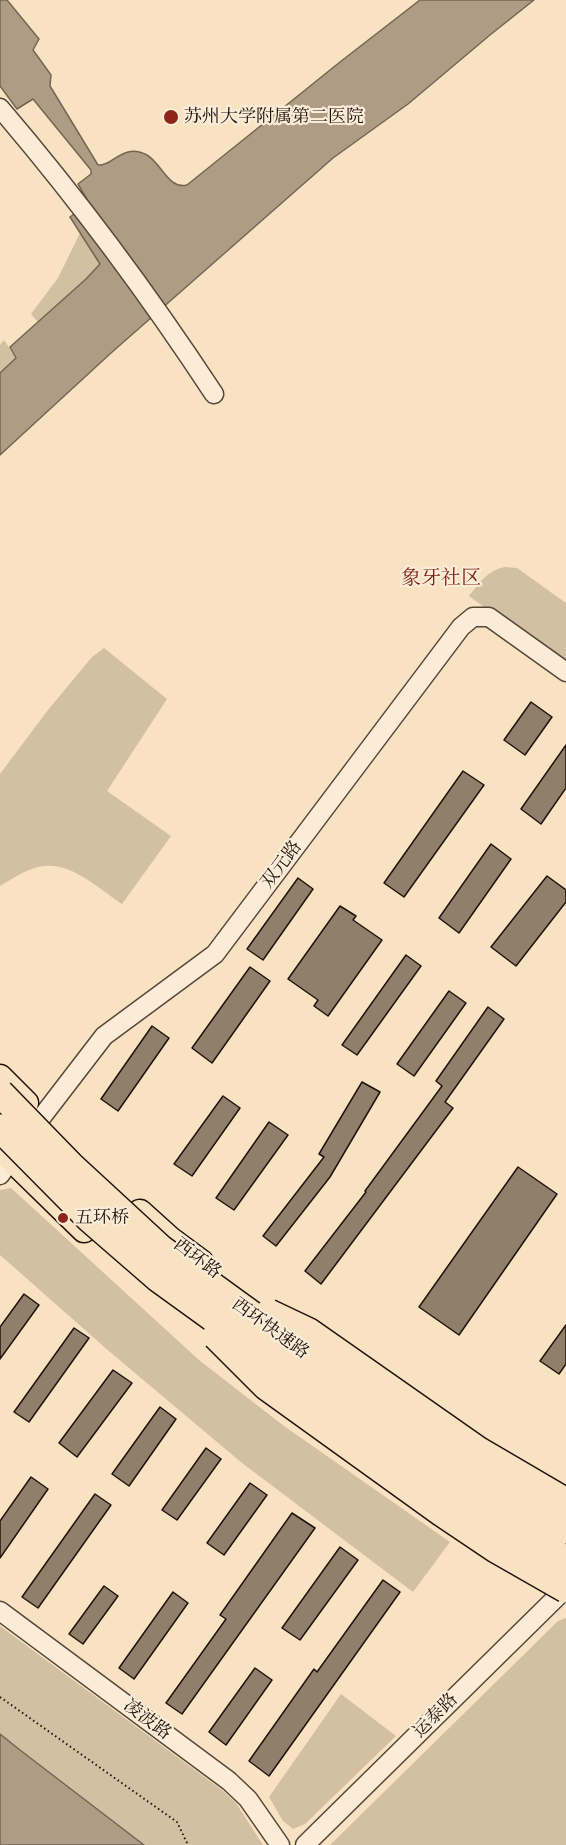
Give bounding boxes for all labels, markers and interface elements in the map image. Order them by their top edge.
place label: 苏州大学附属第二医院 [184,106,364,128]
marker: 苏州大学附属第二医院 [162,108,180,126]
district label: 象牙社区 [401,567,481,591]
street label: 双元路 [257,837,307,893]
place label: 五环桥 [75,1207,129,1229]
marker: 五环桥 [56,1211,70,1225]
street label: 西环路 [169,1234,225,1284]
street label: 西环快速路 [227,1294,313,1364]
street label: 运泰路 [409,1689,463,1743]
street label: 凌波路 [119,1695,175,1745]

